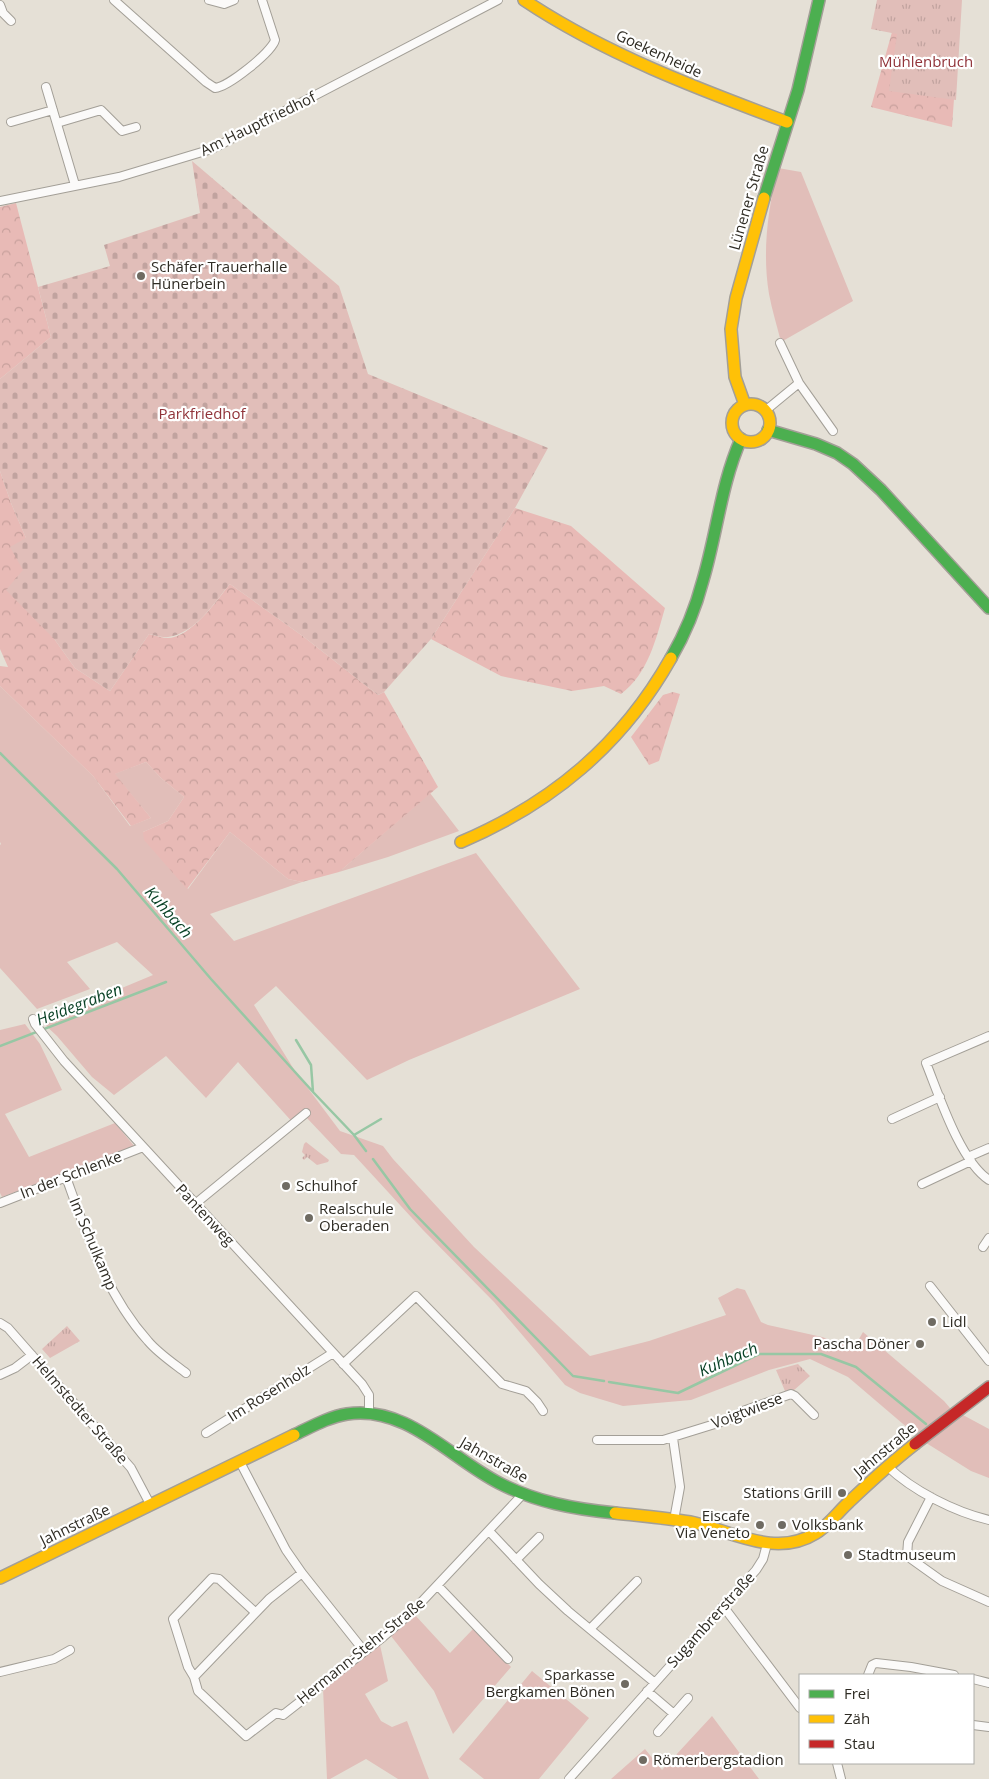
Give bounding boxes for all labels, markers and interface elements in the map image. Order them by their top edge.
street label: Goekenheide [613,24,706,82]
park label: Mühlenbruch [879,51,973,71]
street label: Am Hauptfriedhof [196,86,320,160]
street label: Lünener Straße [724,143,773,252]
place label: Schäfer Trauerhalle Hünerbein [151,256,287,293]
marker: Schäfer Trauerhalle Hünerbein [135,270,147,282]
park label: Parkfriedhof [158,403,247,423]
water label: Kuhbach [140,881,198,943]
water label: Heidegraben [33,978,125,1030]
street label: In der Schlenke [17,1146,124,1203]
place label: Schulhof [296,1175,358,1195]
street label: Pantenweg [172,1179,240,1250]
marker: Schulhof [280,1180,292,1192]
street label: Im Schulkamp [65,1194,122,1293]
place label: Realschule Oberaden [319,1198,394,1235]
marker: Realschule Oberaden [303,1212,315,1224]
place label: Lidl [942,1311,967,1331]
marker: Lidl [926,1316,938,1328]
place label: Pascha Döner [813,1333,910,1353]
water label: Kuhbach [695,1337,761,1381]
marker: Pascha Döner [914,1338,926,1350]
street label: Helmstedter Straße [28,1351,133,1468]
street label: Im Rosenholz [223,1359,314,1426]
street label: Voigtwiese [708,1387,785,1433]
street label: Jahnstraße [847,1417,920,1482]
street label: Jahnstraße [455,1431,532,1487]
place label: Stations Grill [743,1482,832,1502]
marker: Stations Grill [836,1487,848,1499]
street label: Jahnstraße [34,1499,113,1551]
place label: Eiscafe Via Veneto [676,1505,750,1542]
place label: Volksbank [792,1514,863,1534]
marker: Eiscafe Via Veneto [754,1519,766,1531]
marker: Volksbank [776,1519,788,1531]
place label: Stadtmuseum [858,1544,956,1564]
marker: Stadtmuseum [842,1549,854,1561]
street label: Sugambrerstraße [662,1567,759,1671]
street label: Hermann-Stehr-Straße [292,1592,428,1708]
place label: Sparkasse Bergkamen Bönen [485,1664,615,1701]
legend [799,1674,974,1764]
marker: Sparkasse Bergkamen Bönen [619,1678,631,1690]
text: Frei [844,1683,870,1703]
text: Zäh [844,1708,870,1728]
text: Stau [844,1733,875,1753]
place label: Römerbergstadion [653,1749,784,1769]
marker: Römerbergstadion [637,1754,649,1766]

